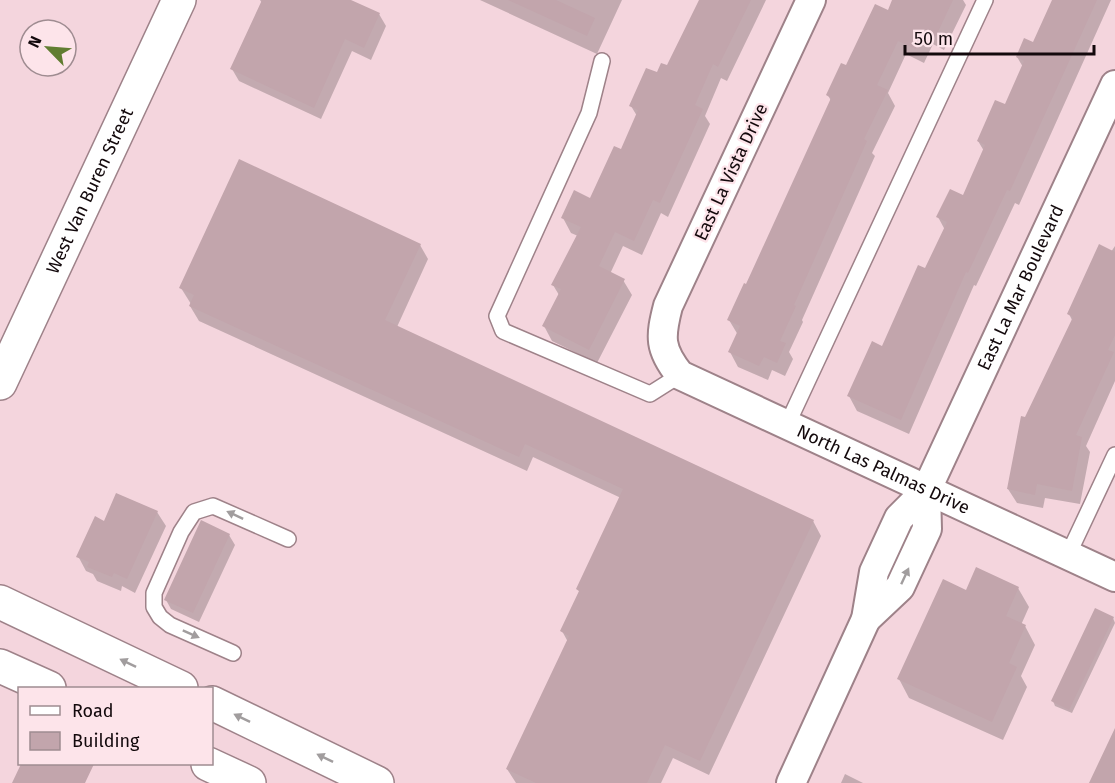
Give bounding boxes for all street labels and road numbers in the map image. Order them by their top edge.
street label: East La Vista Drive [690,100,772,244]
street label: West Van Buren Street [42,104,138,277]
street label: East La Mar Boulevard [973,201,1069,374]
street label: North Las Palmas Drive [793,420,973,519]

